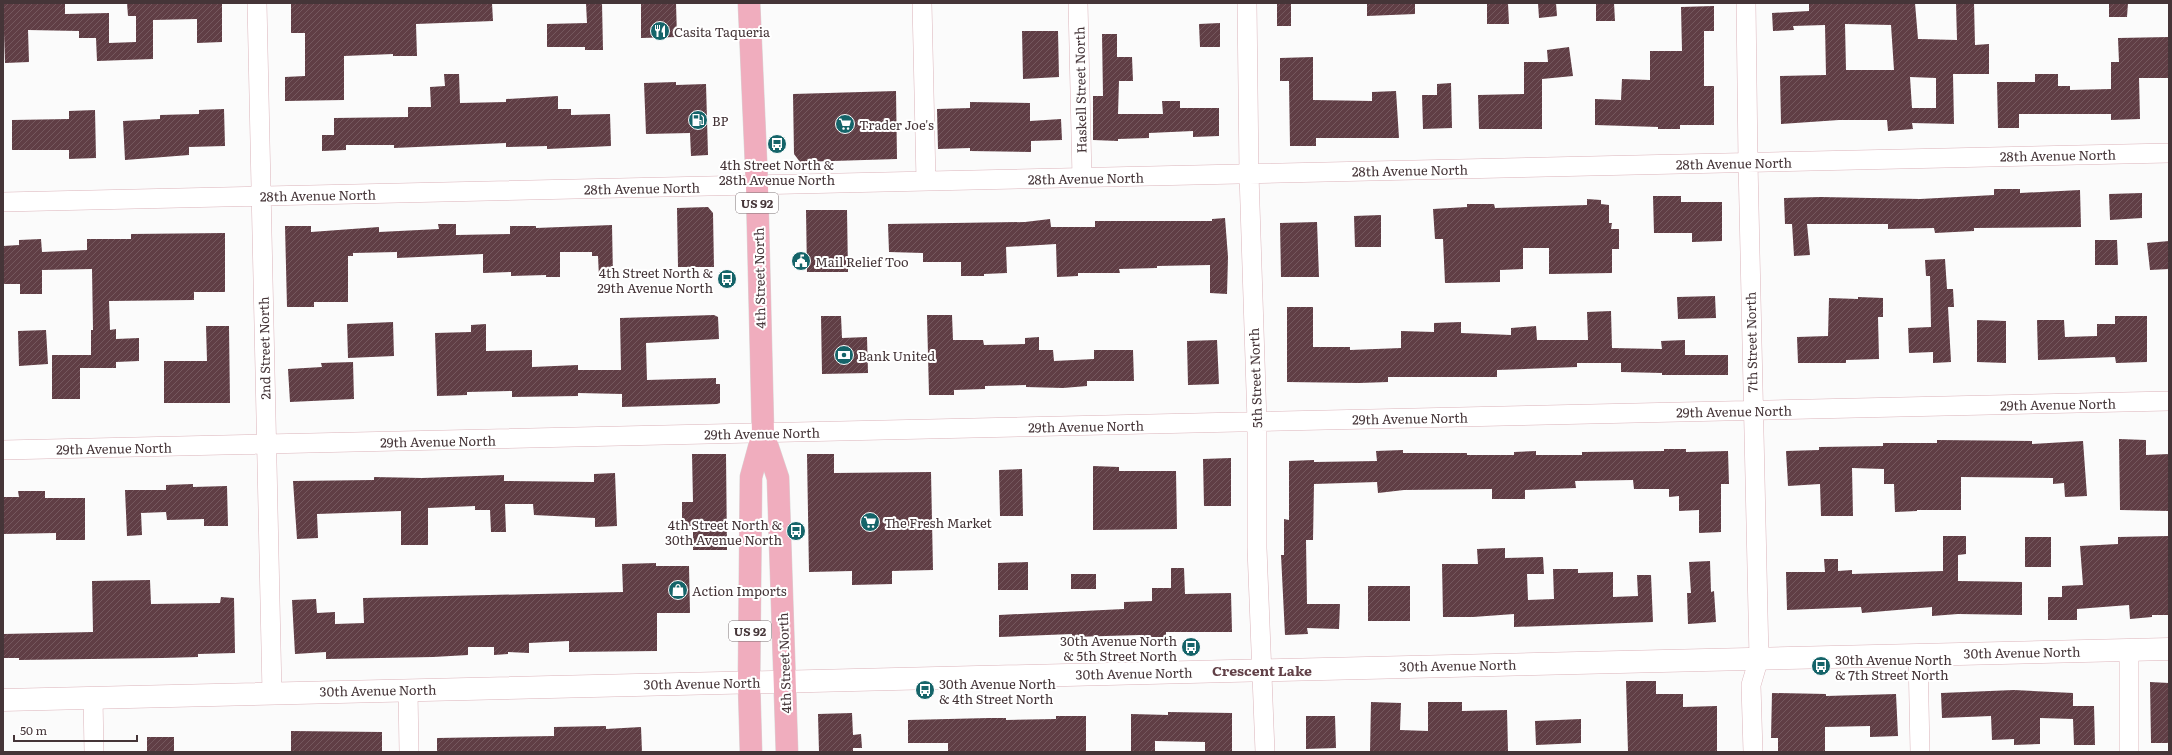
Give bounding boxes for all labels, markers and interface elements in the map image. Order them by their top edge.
restaurant icon: Casita Taqueria [649,20,671,42]
place label: Casita Taqueria [674,22,770,41]
street label: Haskell Street North [1069,26,1091,154]
fuel station icon: BP [687,109,709,131]
place label: BP [712,111,729,130]
supermarket icon: Trader Joe's [834,113,856,135]
place label: Trader Joe's [859,115,934,134]
bus stop icon: 4th Street North & 28th Avenue North [766,133,788,155]
street label: 28th Avenue North [2000,144,2117,166]
street label: 28th Avenue North [1676,152,1793,174]
place label: 4th Street North & 28th Avenue North [719,155,835,189]
street label: 28th Avenue North [1352,159,1469,181]
street label: 28th Avenue North [1028,167,1145,189]
street label: 28th Avenue North [584,177,701,199]
street label: 28th Avenue North [260,184,377,206]
road number: US 92 [736,193,778,213]
street label: 4th Street North [749,227,769,329]
public building icon: Mail Relief Too [790,250,812,272]
place label: Mail Relief Too [815,252,909,271]
place label: 4th Street North & 29th Avenue North [597,263,713,297]
bus stop icon: 4th Street North & 29th Avenue North [716,268,738,290]
street label: 7th Street North [1741,291,1761,392]
street label: 2nd Street North [254,296,274,400]
street label: 5th Street North [1244,327,1266,429]
bank icon: Bank United [833,344,855,366]
place label: Bank United [858,346,935,365]
street label: 29th Avenue North [2000,393,2116,415]
street label: 29th Avenue North [1676,400,1792,422]
street label: 29th Avenue North [1352,407,1468,429]
street label: 29th Avenue North [1028,415,1144,437]
street label: 29th Avenue North [704,422,820,444]
street label: 29th Avenue North [380,430,496,452]
street label: 29th Avenue North [56,437,172,459]
supermarket icon: The Fresh Market [859,511,881,533]
place label: The Fresh Market [884,513,993,532]
place label: 4th Street North & 30th Avenue North [665,515,782,549]
bus stop icon: 4th Street North & 30th Avenue North [785,520,807,542]
shop icon: Action Imports [667,579,689,601]
place label: Action Imports [692,581,787,600]
street label: 4th Street North [773,612,795,714]
road number: US 92 [729,621,771,641]
place label: 30th Avenue North & 5th Street North [1060,631,1177,665]
bus stop icon: 30th Avenue North & 5th Street North [1180,636,1202,658]
street label: 30th Avenue North [1963,641,2081,663]
place label: 30th Avenue North & 7th Street North [1835,650,1952,684]
street label: 30th Avenue North [1399,654,1517,676]
bus stop icon: 30th Avenue North & 7th Street North [1810,655,1832,677]
district label: Crescent Lake [1212,660,1312,680]
street label: 30th Avenue North [1075,662,1193,684]
street label: 30th Avenue North [643,672,761,694]
place label: 30th Avenue North & 4th Street North [939,674,1056,708]
street label: 30th Avenue North [319,679,437,701]
bus stop icon: 30th Avenue North & 4th Street North [914,679,936,701]
scale bar [14,717,137,743]
text: 50 m [20,721,47,739]

